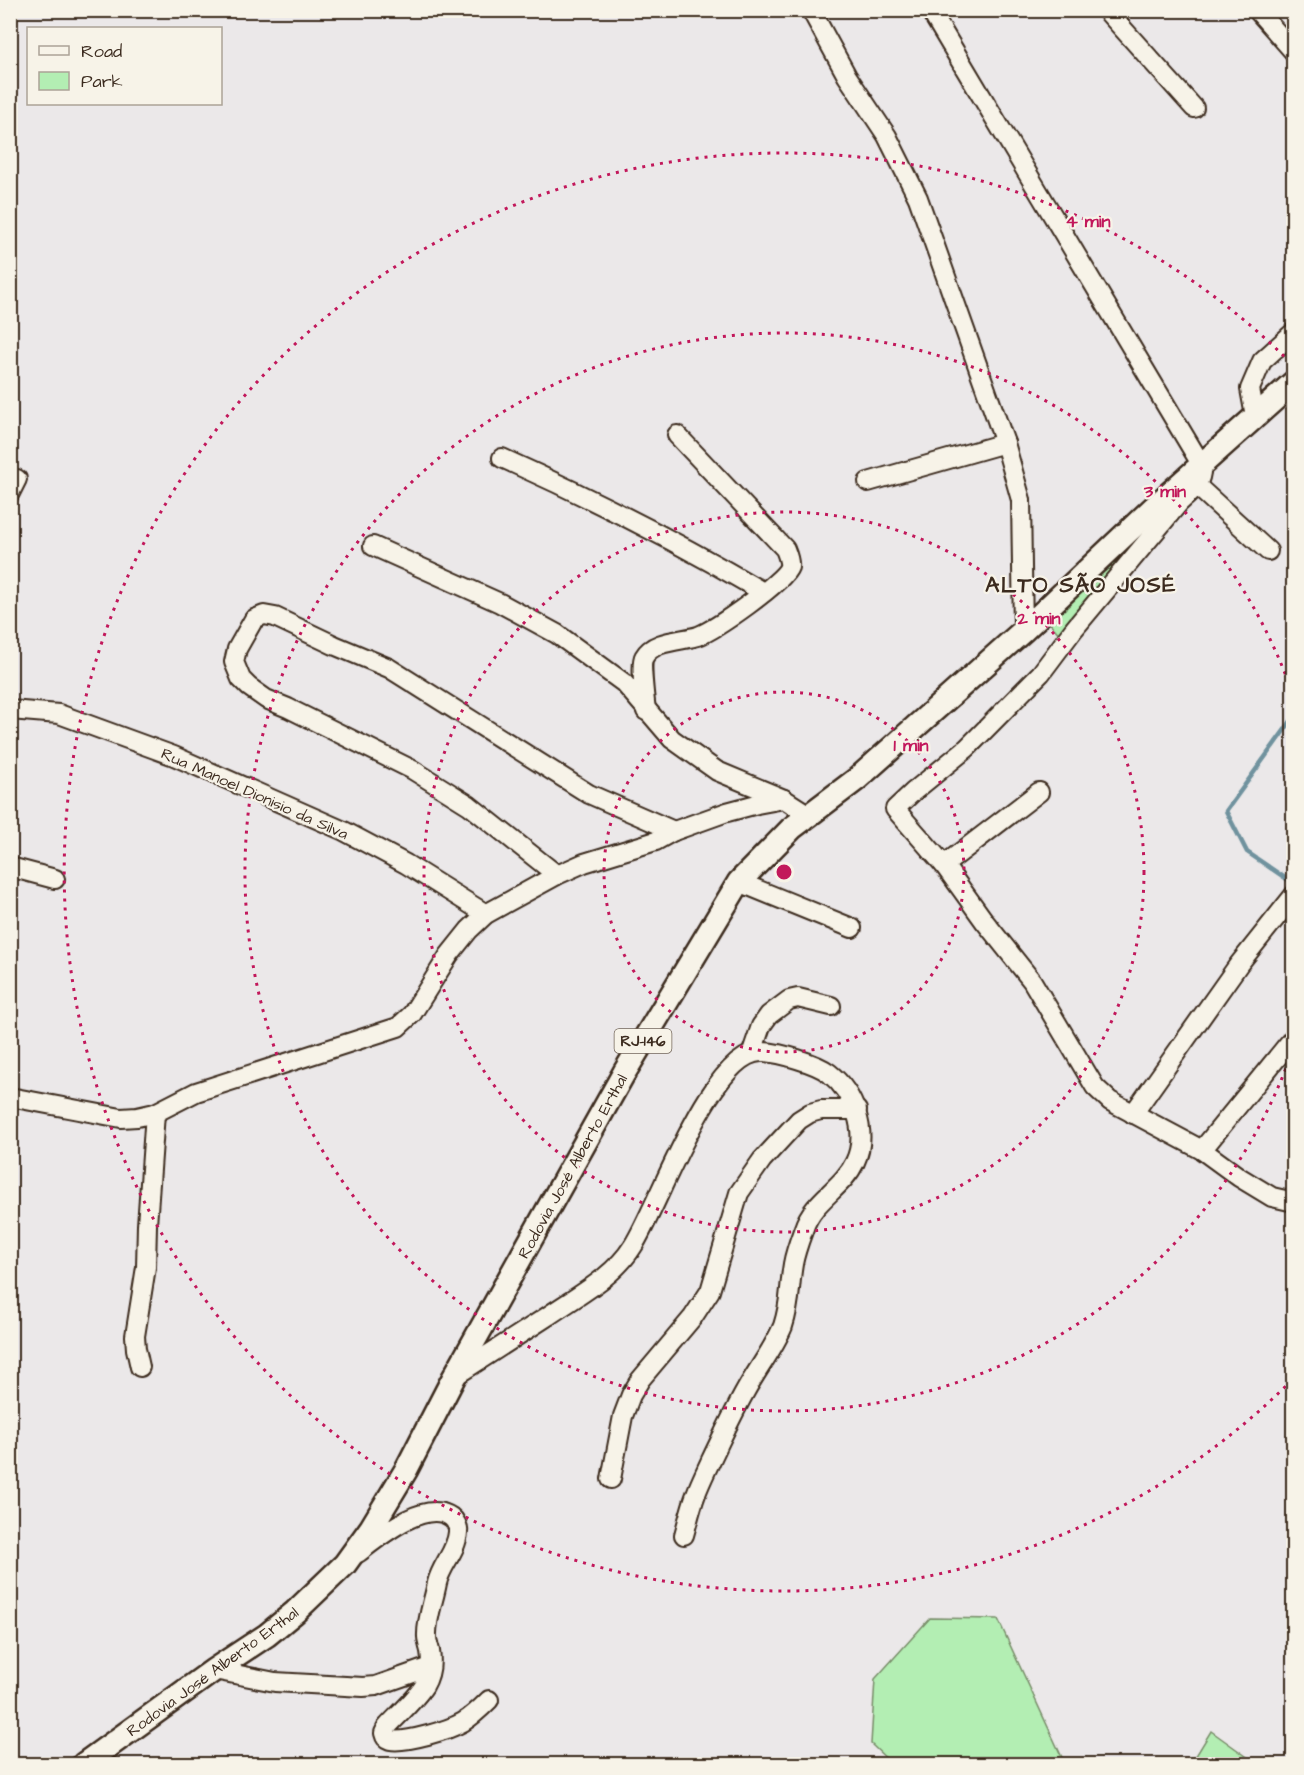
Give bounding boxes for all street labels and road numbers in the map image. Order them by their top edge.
street label: Rua Manoel Dionisio da Silva [158,743,352,845]
road number: RJ-146 [614,1029,672,1053]
street label: Rodovia José Alberto Erthal [513,1070,633,1263]
street label: Rodovia José Alberto Erthal [122,1602,303,1742]

